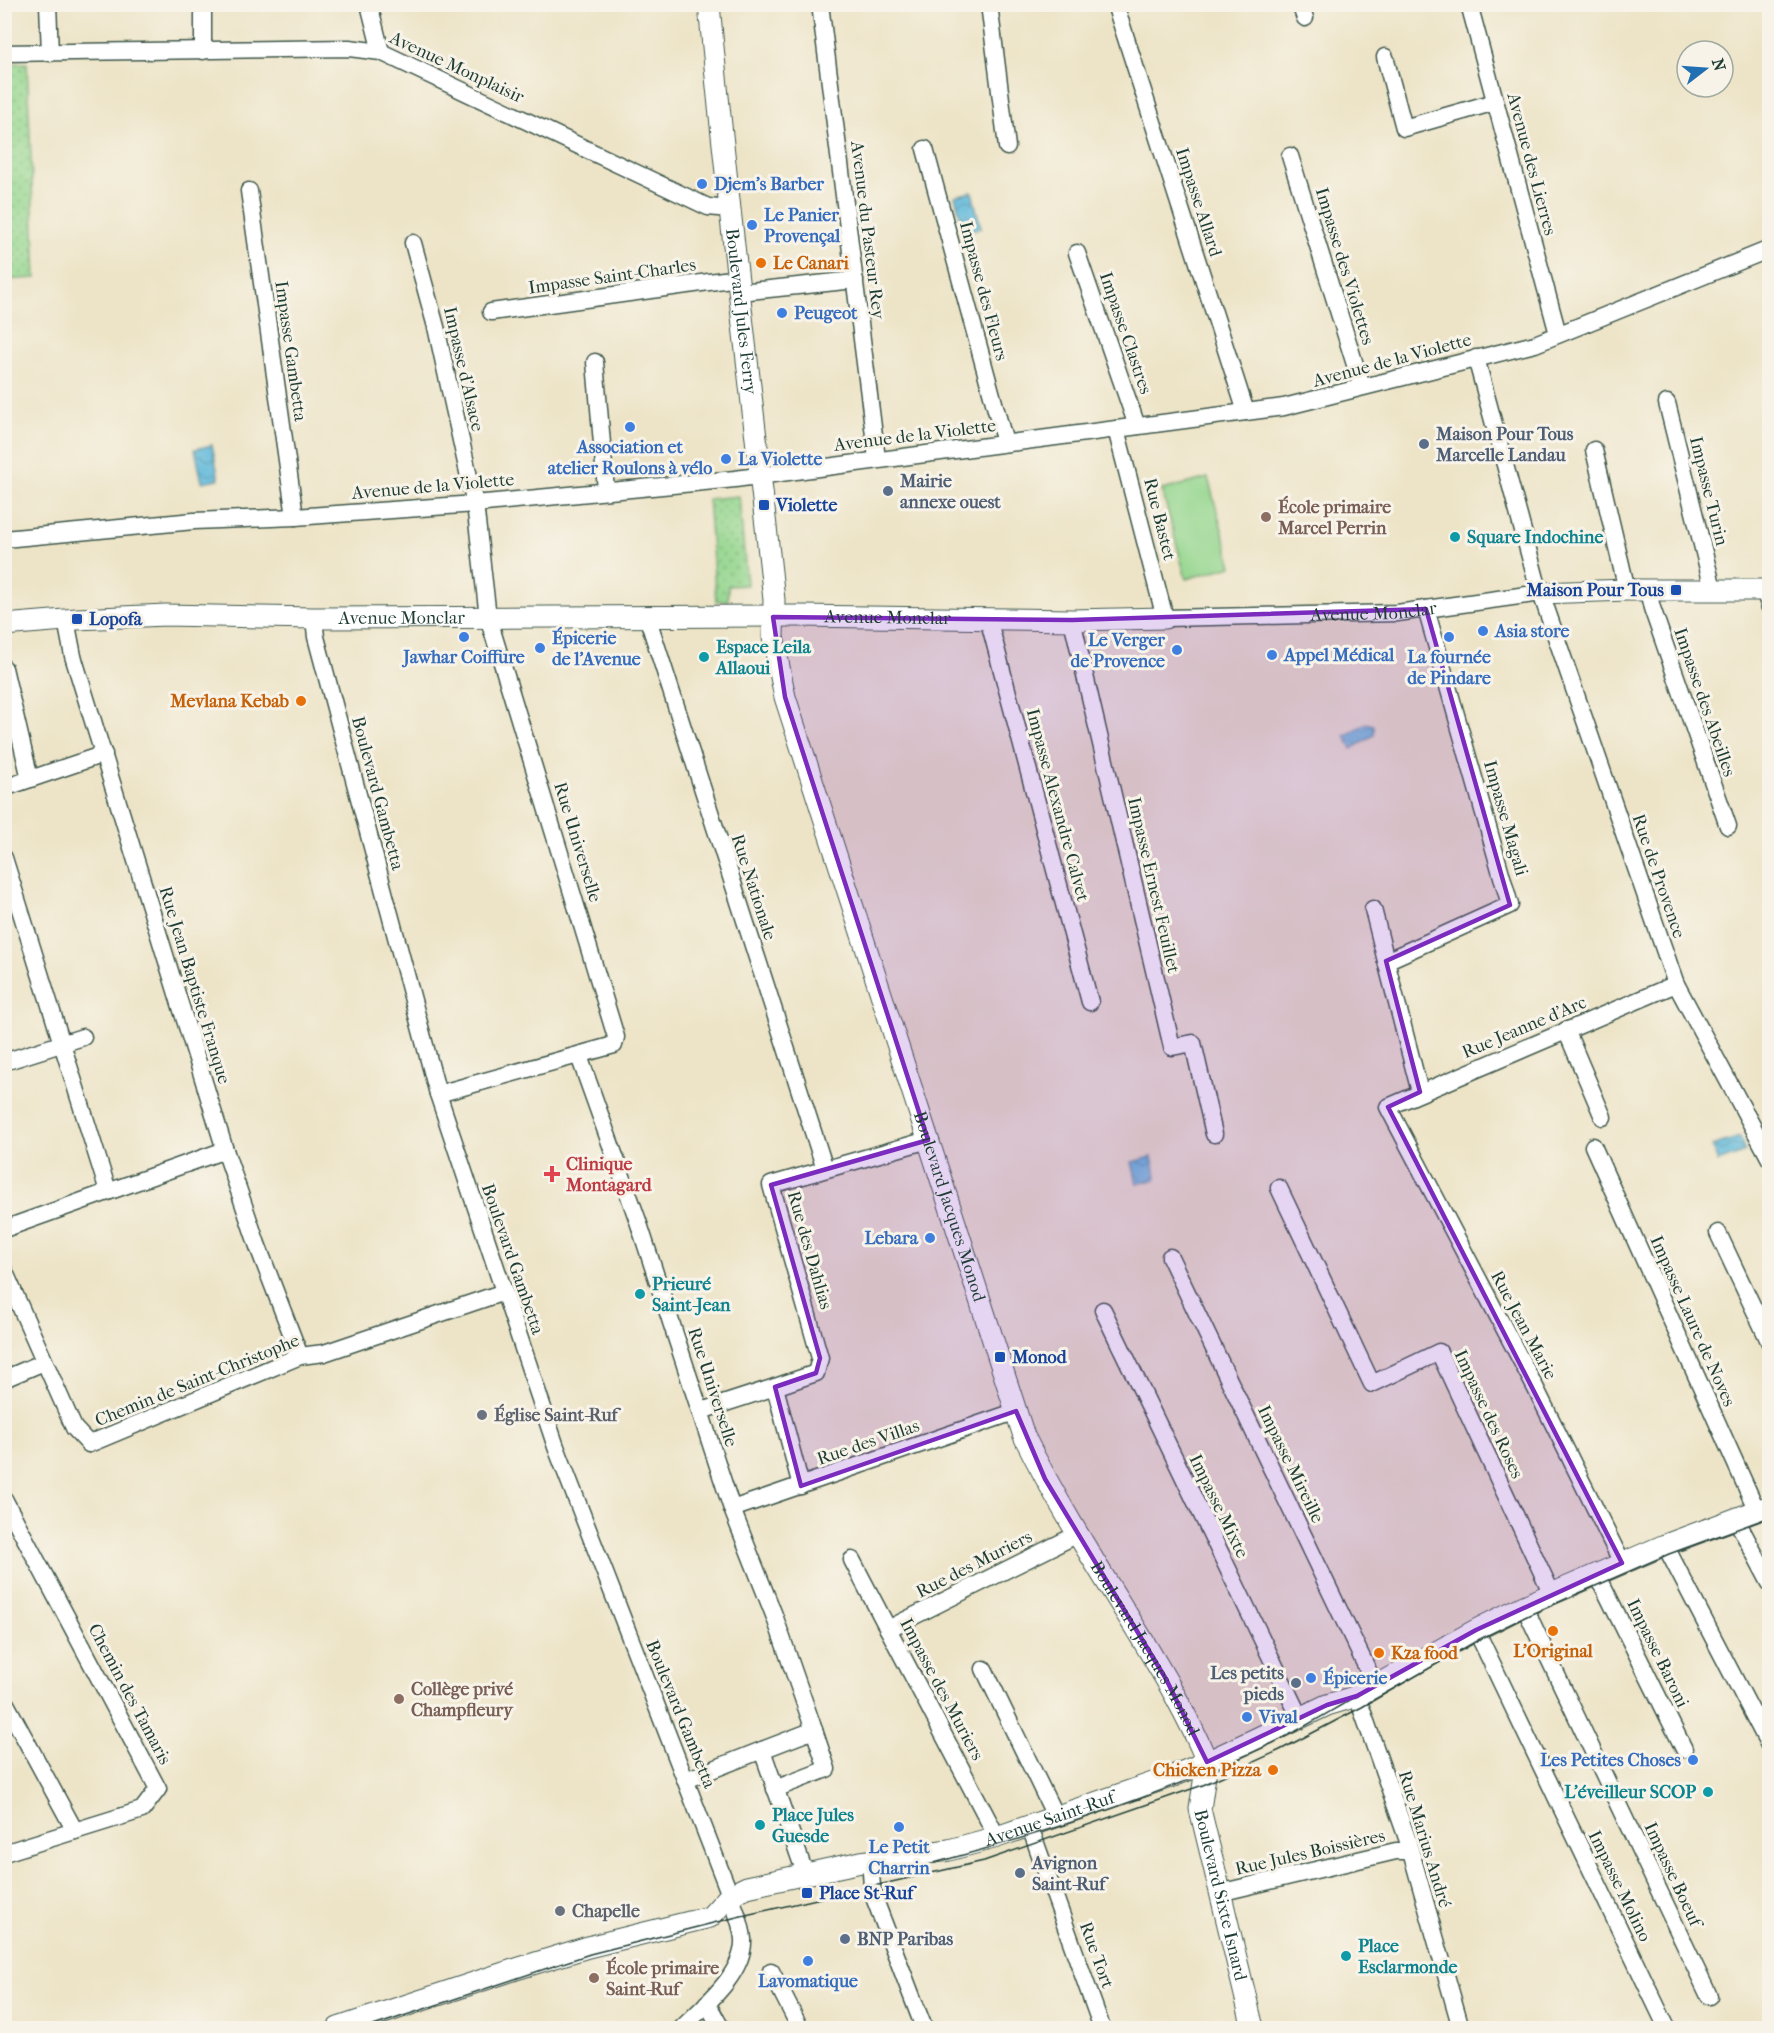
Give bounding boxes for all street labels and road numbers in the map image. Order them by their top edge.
street label: Avenue Monplaisir [386,27,527,108]
street label: Avenue des Lierres [1502,90,1561,238]
street label: Avenue du Pasteur Rey [846,139,889,322]
street label: Impasse Allard [1171,145,1226,259]
street label: Impasse des Violettes [1311,185,1379,348]
street label: Impasse des Fleurs [955,219,1012,363]
street label: Boulevard Jules Ferry [721,227,761,397]
street label: Impasse Saint-Charles [527,254,698,299]
street label: Impasse Clastres [1095,269,1156,397]
street label: Impasse Gambetta [270,280,311,423]
street label: Impasse d'Alsace [439,305,488,434]
street label: Avenue de la Violette [1310,329,1474,392]
street label: Avenue de la Violette [832,415,997,456]
street label: Impasse Turin [1685,435,1732,548]
street label: Avenue de la Violette [350,469,515,504]
street label: Rue Bastet [1139,476,1180,563]
street label: Avenue Monclar [1309,598,1438,626]
street label: Avenue Monclar [823,606,951,629]
street label: Avenue Monclar [337,607,465,629]
street label: Impasse des Abeilles [1669,625,1740,780]
street label: Impasse Alexandre Calvet [1022,706,1094,904]
street label: Boulevard Gambetta [347,714,408,873]
street label: Impasse Magali [1479,758,1532,879]
street label: Rue Universelle [549,780,606,905]
street label: Impasse Ernest Feuillet [1123,795,1184,976]
street label: Rue de Provence [1627,811,1690,941]
street label: Rue Nationale [726,831,781,943]
street label: Rue Jean Baptiste Franque [154,884,235,1086]
street label: Rue Jeanne d'Arc [1459,992,1590,1063]
street label: Boulevard Jacques Monod [909,1109,990,1304]
street label: Boulevard Gambetta [477,1181,548,1338]
street label: Rue des Dahlias [783,1188,837,1312]
street label: Impasse Laure de Noves [1645,1233,1740,1410]
street label: Rue Jean Marie [1486,1267,1561,1383]
street label: Rue Universelle [683,1325,742,1450]
street label: Chemin de Saint-Christophe [92,1330,302,1431]
street label: Impasse des Roses [1450,1347,1528,1482]
street label: Impasse Mireille [1253,1402,1328,1527]
street label: Rue des Villas [814,1415,922,1470]
street label: Impasse Mixte [1184,1451,1253,1562]
street label: Rue des Muriers [913,1526,1036,1603]
street label: Boulevard Jacques Monod [1086,1557,1204,1739]
street label: Impasse Baroni [1622,1595,1693,1712]
street label: Impasse des Muriers [895,1615,988,1764]
street label: Chemin des Tamaris [84,1620,176,1769]
street label: Boulevard Gambetta [641,1637,720,1792]
street label: Rue Marius André [1394,1768,1455,1910]
street label: Avenue Saint-Ruf [982,1786,1121,1851]
street label: Boulevard Sixte Isnard [1189,1807,1251,1983]
street label: Impasse Boeuf [1639,1819,1707,1933]
street label: Rue Jules Boissières [1233,1825,1387,1880]
street label: Impasse Molino [1584,1827,1656,1945]
street label: Rue Tort [1075,1919,1118,1992]

